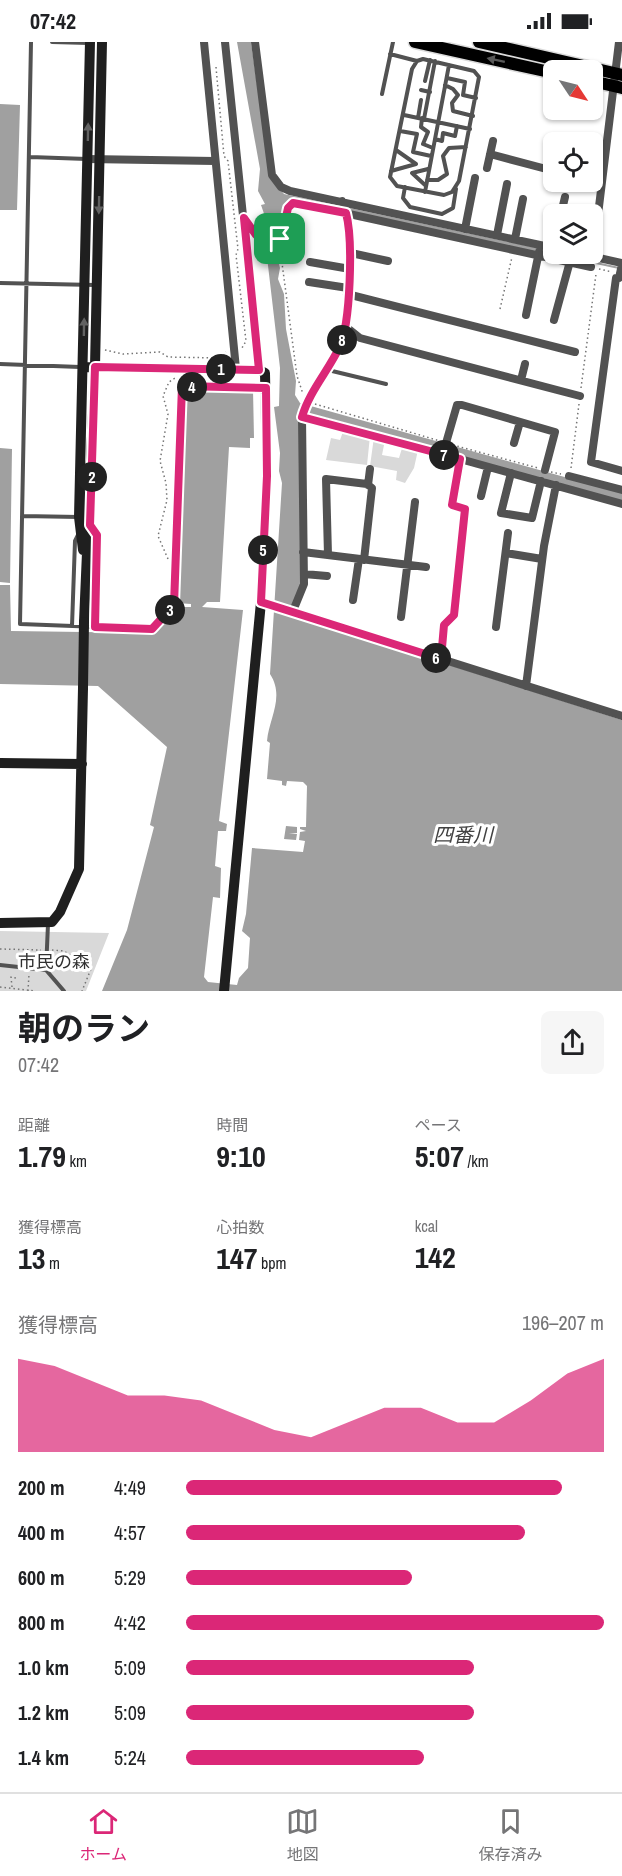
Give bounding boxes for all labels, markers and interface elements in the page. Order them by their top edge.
text: 07:42 [30,6,76,36]
one-way arrow [487,55,506,64]
north arrow [543,60,603,120]
map controls [543,60,603,264]
one-way arrow [83,123,93,142]
button: locate [543,132,603,192]
one-way arrow [94,196,104,215]
button: layers [543,204,603,264]
pin [254,213,305,264]
icon: arrive [263,222,296,255]
one-way arrow [79,318,89,337]
pin: 8 [327,325,357,355]
text: 8 [338,329,346,351]
pin: 1 [206,354,236,384]
text: 1 [217,358,225,380]
pin: 4 [177,372,207,402]
text: 4 [188,376,196,398]
pin: 7 [429,440,459,470]
text: 7 [440,444,448,466]
pin: 2 [77,462,107,492]
text: 2 [88,466,96,488]
pin: 5 [248,535,278,565]
text: 5 [259,539,267,561]
pin: 3 [155,595,185,625]
text: 3 [166,599,174,621]
pin: 6 [421,643,451,673]
text: 6 [432,647,440,669]
water label: 四番川 [433,821,495,848]
park label: 市民の森 [18,949,90,974]
text: 朝のラン [18,1006,150,1050]
button: share [541,1011,604,1074]
text: 07:42 [18,1051,59,1078]
text: 距離 [18,1114,50,1136]
text: 時間 [216,1114,248,1136]
text: ペース [415,1114,462,1136]
text: 1.79 [18,1136,66,1176]
text: 9:10 [216,1136,266,1176]
text: 5:07 [415,1136,464,1176]
text: km [66,1150,87,1172]
text: /km [464,1150,489,1172]
text: kcal [415,1215,438,1237]
text: 獲得標高 [18,1216,82,1238]
text: 心拍数 [216,1216,264,1238]
text: 142 [415,1237,456,1277]
text: 13 [18,1238,45,1278]
text: 147 [216,1238,257,1278]
text: m [45,1252,60,1274]
text: bpm [257,1252,287,1274]
text: 196–207 m [522,1309,604,1336]
text: 獲得標高 [18,1311,98,1338]
text: 200 m [18,1474,65,1501]
text: 4:49 [114,1474,146,1501]
text: 400 m [18,1519,65,1546]
text: 4:57 [114,1519,146,1546]
text: 600 m [18,1564,65,1591]
text: 5:29 [114,1564,146,1591]
text: 800 m [18,1609,65,1636]
text: 4:42 [114,1609,146,1636]
text: 1.0 km [18,1654,69,1681]
text: 5:09 [114,1654,146,1681]
text: 1.2 km [18,1699,69,1726]
text: 5:09 [114,1699,146,1726]
text: 1.4 km [18,1744,69,1771]
text: 5:24 [114,1744,146,1771]
tab: ホーム [80,1805,127,1865]
tab: 地図 [286,1805,319,1865]
tab: 保存済み [478,1805,542,1865]

